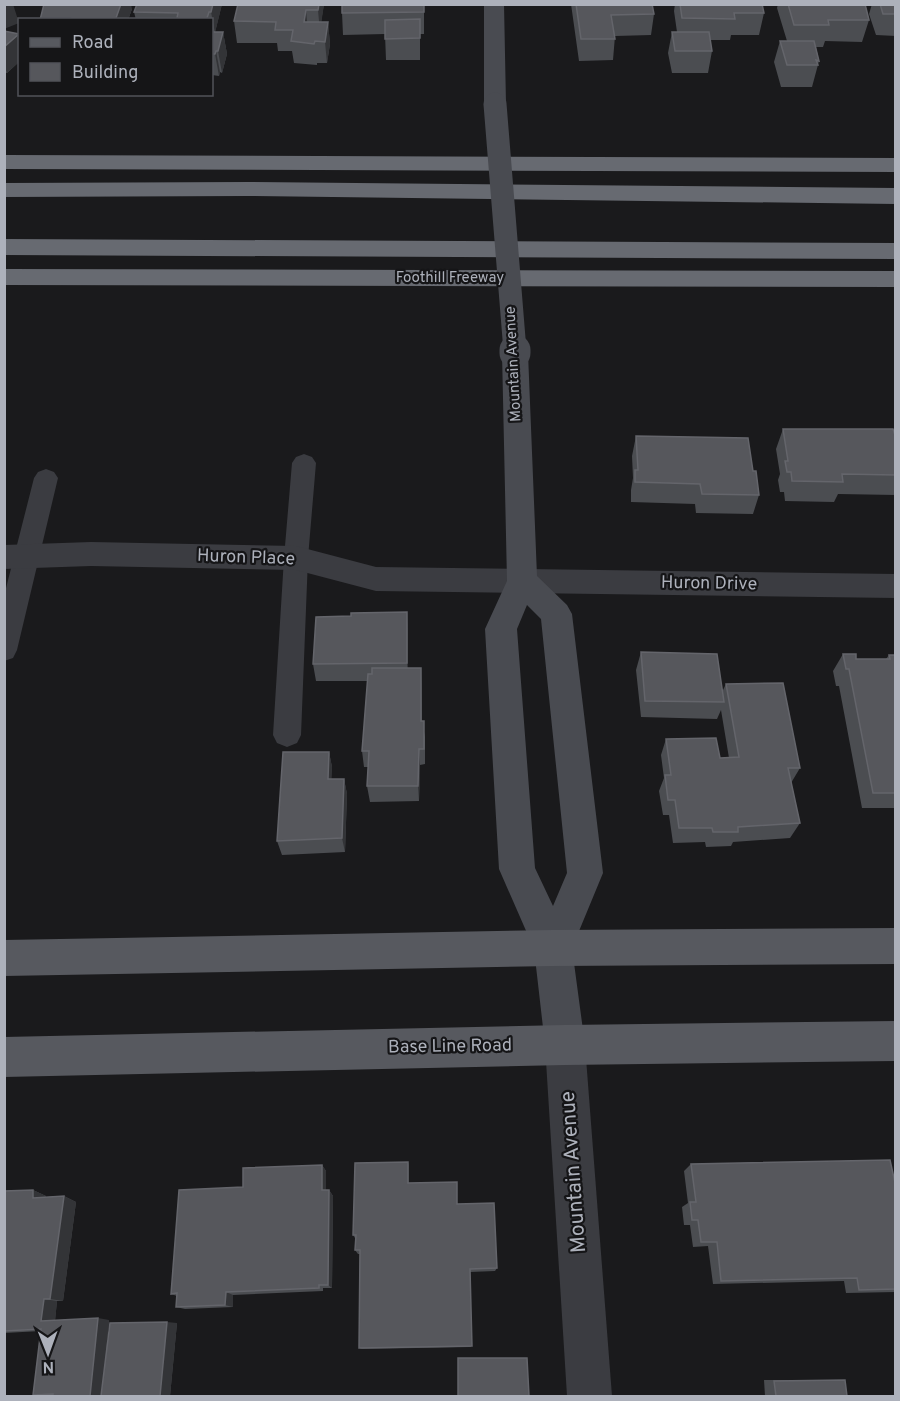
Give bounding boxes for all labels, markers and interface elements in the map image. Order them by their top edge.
legend [18,18,213,96]
text: Road [72,32,114,55]
text: Building [72,62,138,85]
street label: Foothill Freeway [396,269,504,288]
street label: Mountain Avenue [501,306,527,422]
street label: Huron Place [196,545,296,571]
street label: Huron Drive [661,572,757,596]
street label: Base Line Road [388,1034,512,1060]
street label: Mountain Avenue [555,1090,593,1254]
north arrow [18,1323,78,1383]
text: N [42,1356,54,1376]

